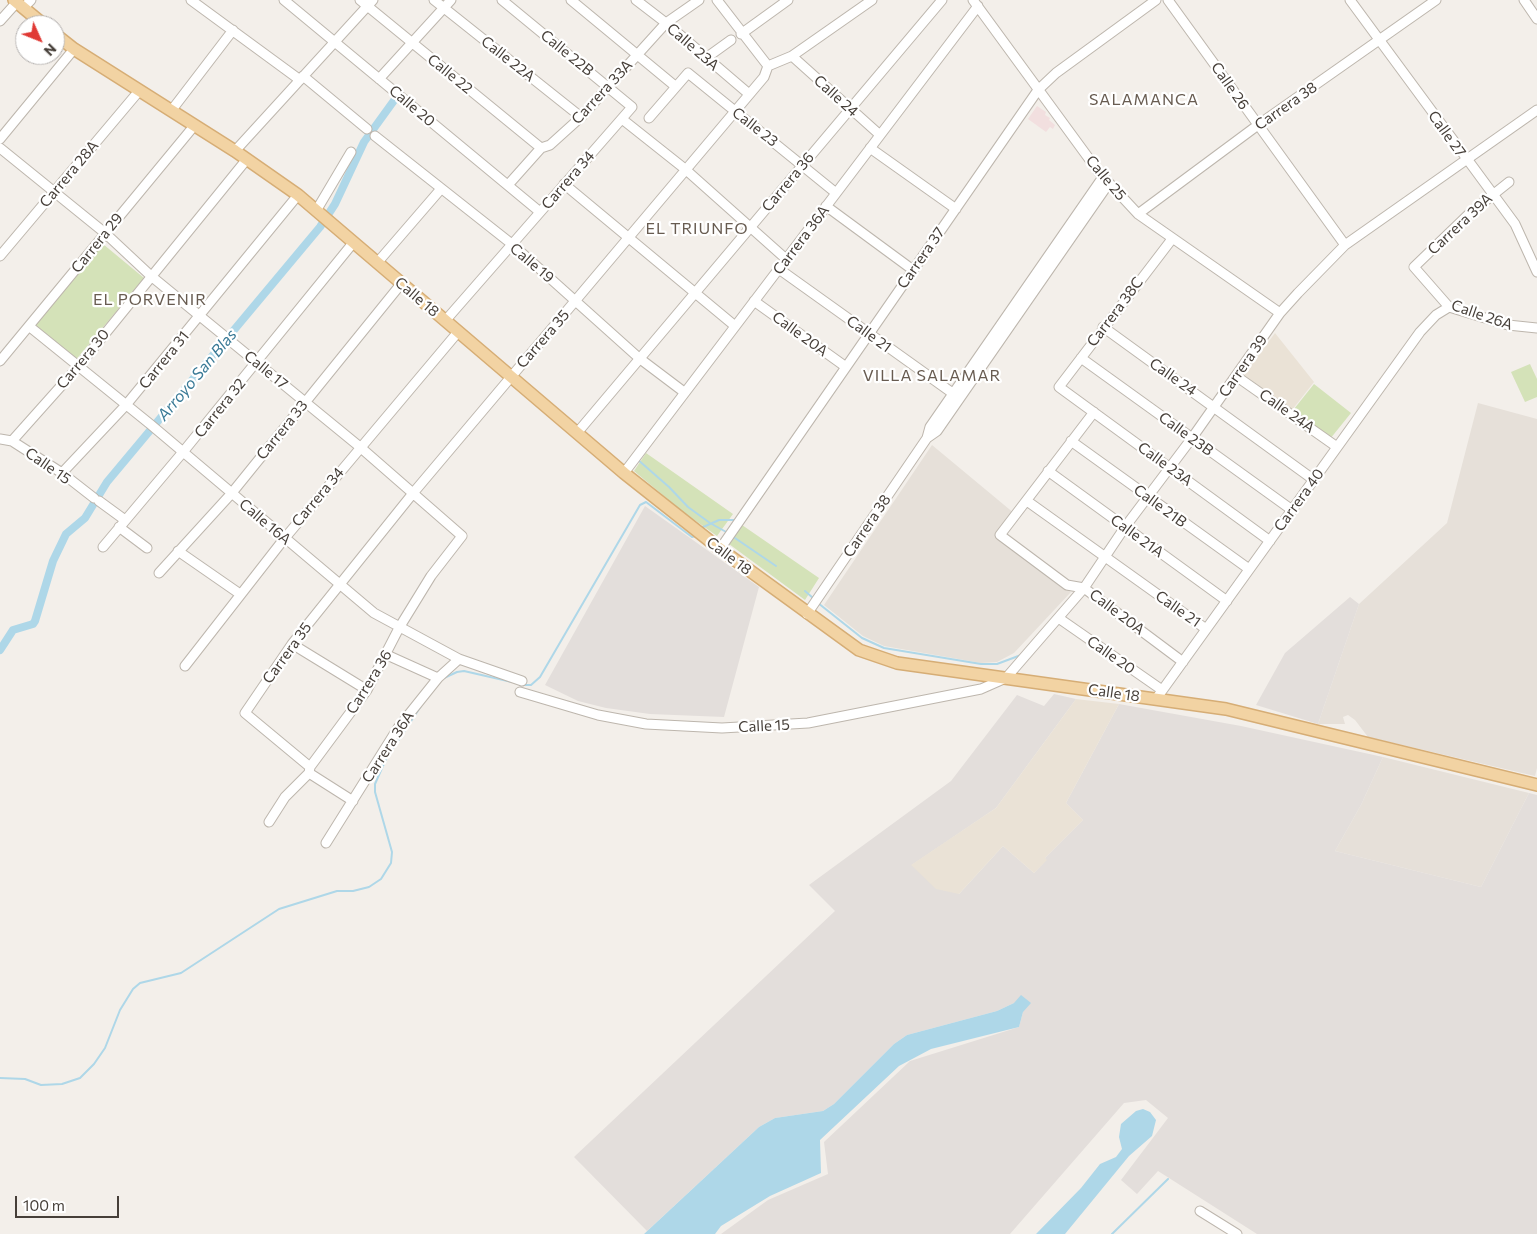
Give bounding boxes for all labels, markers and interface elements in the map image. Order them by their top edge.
north arrow [15,15,65,65]
street label: Calle 23A [663,19,723,75]
street label: Calle 22B [537,26,597,80]
street label: Calle 22A [477,32,539,86]
text: N [41,40,60,60]
street label: Calle 22 [424,50,476,98]
street label: Carrera 33A [568,56,636,128]
street label: Calle 26 [1207,59,1253,113]
street label: Calle 24 [810,71,862,121]
street label: Carrera 38 [1251,78,1321,134]
street label: Calle 20 [385,82,439,130]
district label: SALAMANCA [1088,90,1200,110]
street label: Calle 23 [728,103,782,151]
street label: Calle 27 [1424,107,1470,161]
street label: Carrera 28A [36,137,102,211]
street label: Carrera 34 [538,147,598,213]
street label: Carrera 36 [758,149,818,215]
street label: Calle 25 [1082,152,1130,204]
street label: Carrera 39A [1424,189,1496,259]
street label: Carrera 36A [769,202,833,278]
street label: Carrera 29 [67,209,127,277]
district label: EL TRIUNFO [644,219,750,239]
street label: Carrera 37 [893,224,949,292]
street label: Calle 19 [506,239,558,287]
street label: Calle 18 [391,273,443,321]
street label: Carrera 38C [1083,274,1147,350]
district label: EL PORVENIR [92,290,208,310]
street label: Calle 26A [1449,296,1515,334]
street label: Carrera 35 [513,306,573,372]
street label: Calle 20A [769,308,831,360]
street label: Calle 21 [843,312,895,356]
street label: Carrera 30 [53,325,113,393]
water label: Arroyo San Blas [153,325,241,425]
street label: Carrera 31 [135,327,193,393]
street label: Carrera 39 [1215,331,1271,401]
street label: Calle 17 [241,347,291,393]
street label: Calle 24 [1146,354,1200,400]
district label: VILLA SALAMAR [861,366,1003,386]
street label: Carrera 32 [191,375,249,441]
street label: Calle 24A [1256,385,1318,437]
street label: Carrera 33 [253,397,311,463]
street label: Calle 23B [1155,408,1217,460]
street label: Calle 23A [1134,438,1196,490]
street label: Calle 15 [22,444,74,488]
street label: Carrera 34 [288,464,348,530]
street label: Carrera 40 [1270,465,1328,535]
street label: Calle 21B [1130,481,1190,531]
street label: Carrera 38 [839,491,895,561]
street label: Calle 16A [235,495,295,549]
street label: Calle 21A [1107,511,1167,561]
street label: Calle 18 [703,533,755,579]
street label: Calle 20A [1086,585,1148,639]
street label: Calle 21 [1152,587,1204,631]
street label: Carrera 35 [259,619,315,687]
street label: Calle 20 [1083,632,1139,678]
street label: Carrera 36 [342,647,396,717]
street label: Calle 18 [1087,680,1141,706]
street label: Carrera 36A [358,708,418,786]
street label: Calle 15 [738,716,790,736]
scale bar [18,1186,121,1218]
text: 100 m [23,1196,65,1214]

